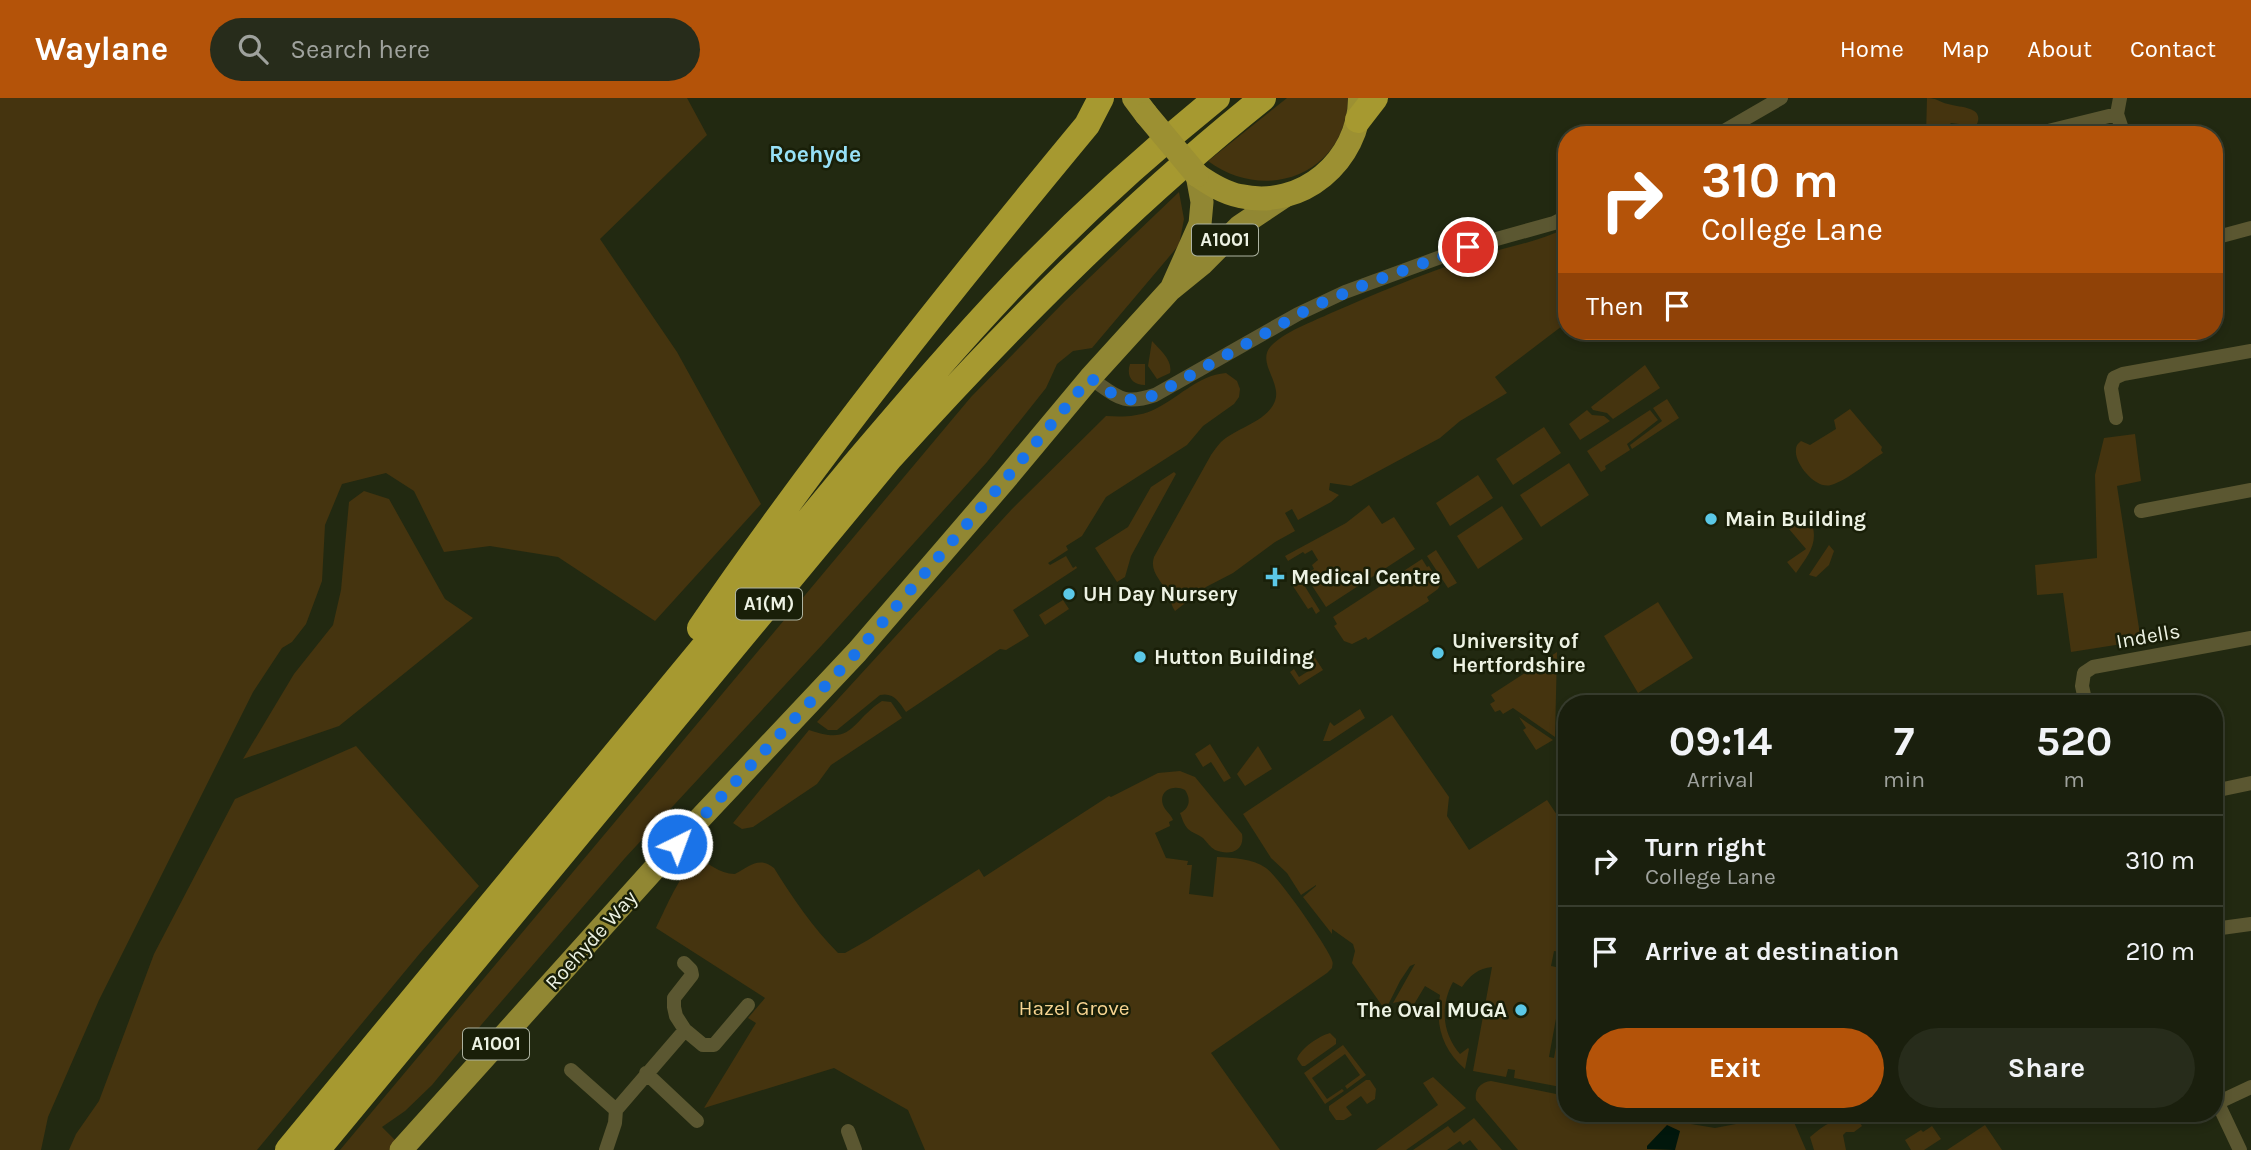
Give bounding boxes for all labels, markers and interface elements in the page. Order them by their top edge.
search box [210,18,700,81]
text: Waylane [35,30,168,68]
icon: search [234,30,272,68]
text: Search here [290,34,430,65]
text: Home [1840,35,1904,63]
text: Map [1942,35,1989,63]
text: About [2027,35,2092,63]
text: Contact [2130,35,2216,63]
district label: Roehyde [769,141,861,168]
text: 310 m [1701,152,1839,209]
icon: right [1586,154,1677,245]
text: College Lane [1701,211,1883,248]
pin [1438,217,1498,277]
road number: A1001 [1192,224,1258,256]
icon: arrive [1449,228,1487,266]
icon: arrive [1658,287,1696,325]
text: Then [1586,291,1644,322]
place label: Main Building [1725,507,1866,531]
marker: Main Building [1703,511,1719,527]
place label: Medical Centre [1291,565,1441,589]
marker: Medical Centre [1265,567,1285,587]
place label: UH Day Nursery [1083,582,1238,606]
marker: UH Day Nursery [1061,586,1077,602]
road number: A1(M) [736,589,802,620]
street label: Indells [2114,619,2182,653]
place label: University of Hertfordshire [1452,629,1586,677]
place label: Hutton Building [1154,645,1314,669]
marker: University of Hertfordshire [1430,645,1446,661]
marker: Hutton Building [1132,649,1148,665]
text: 09:14 [1669,716,1772,766]
text: 7 [1894,716,1914,766]
text: 520 [2036,716,2112,766]
text: Arrival [1687,766,1754,793]
text: min [1883,766,1925,793]
text: m [2063,766,2085,793]
position arrow [640,807,714,881]
text: Turn right [1645,832,1766,863]
icon: right [1586,842,1624,880]
text: 310 m [2125,845,2195,876]
text: College Lane [1645,863,1776,890]
street label: Roehyde Way [540,885,642,995]
icon: arrive [1586,933,1624,971]
text: Arrive at destination [1645,936,1899,967]
text: 210 m [2125,936,2195,967]
park label: Hazel Grove [1018,996,1130,1020]
place label: The Oval MUGA [1357,998,1507,1022]
marker: The Oval MUGA [1513,1002,1529,1018]
road number: A1001 [463,1028,529,1060]
button: Exit [1586,1028,1884,1108]
button: Share [1898,1028,2195,1108]

